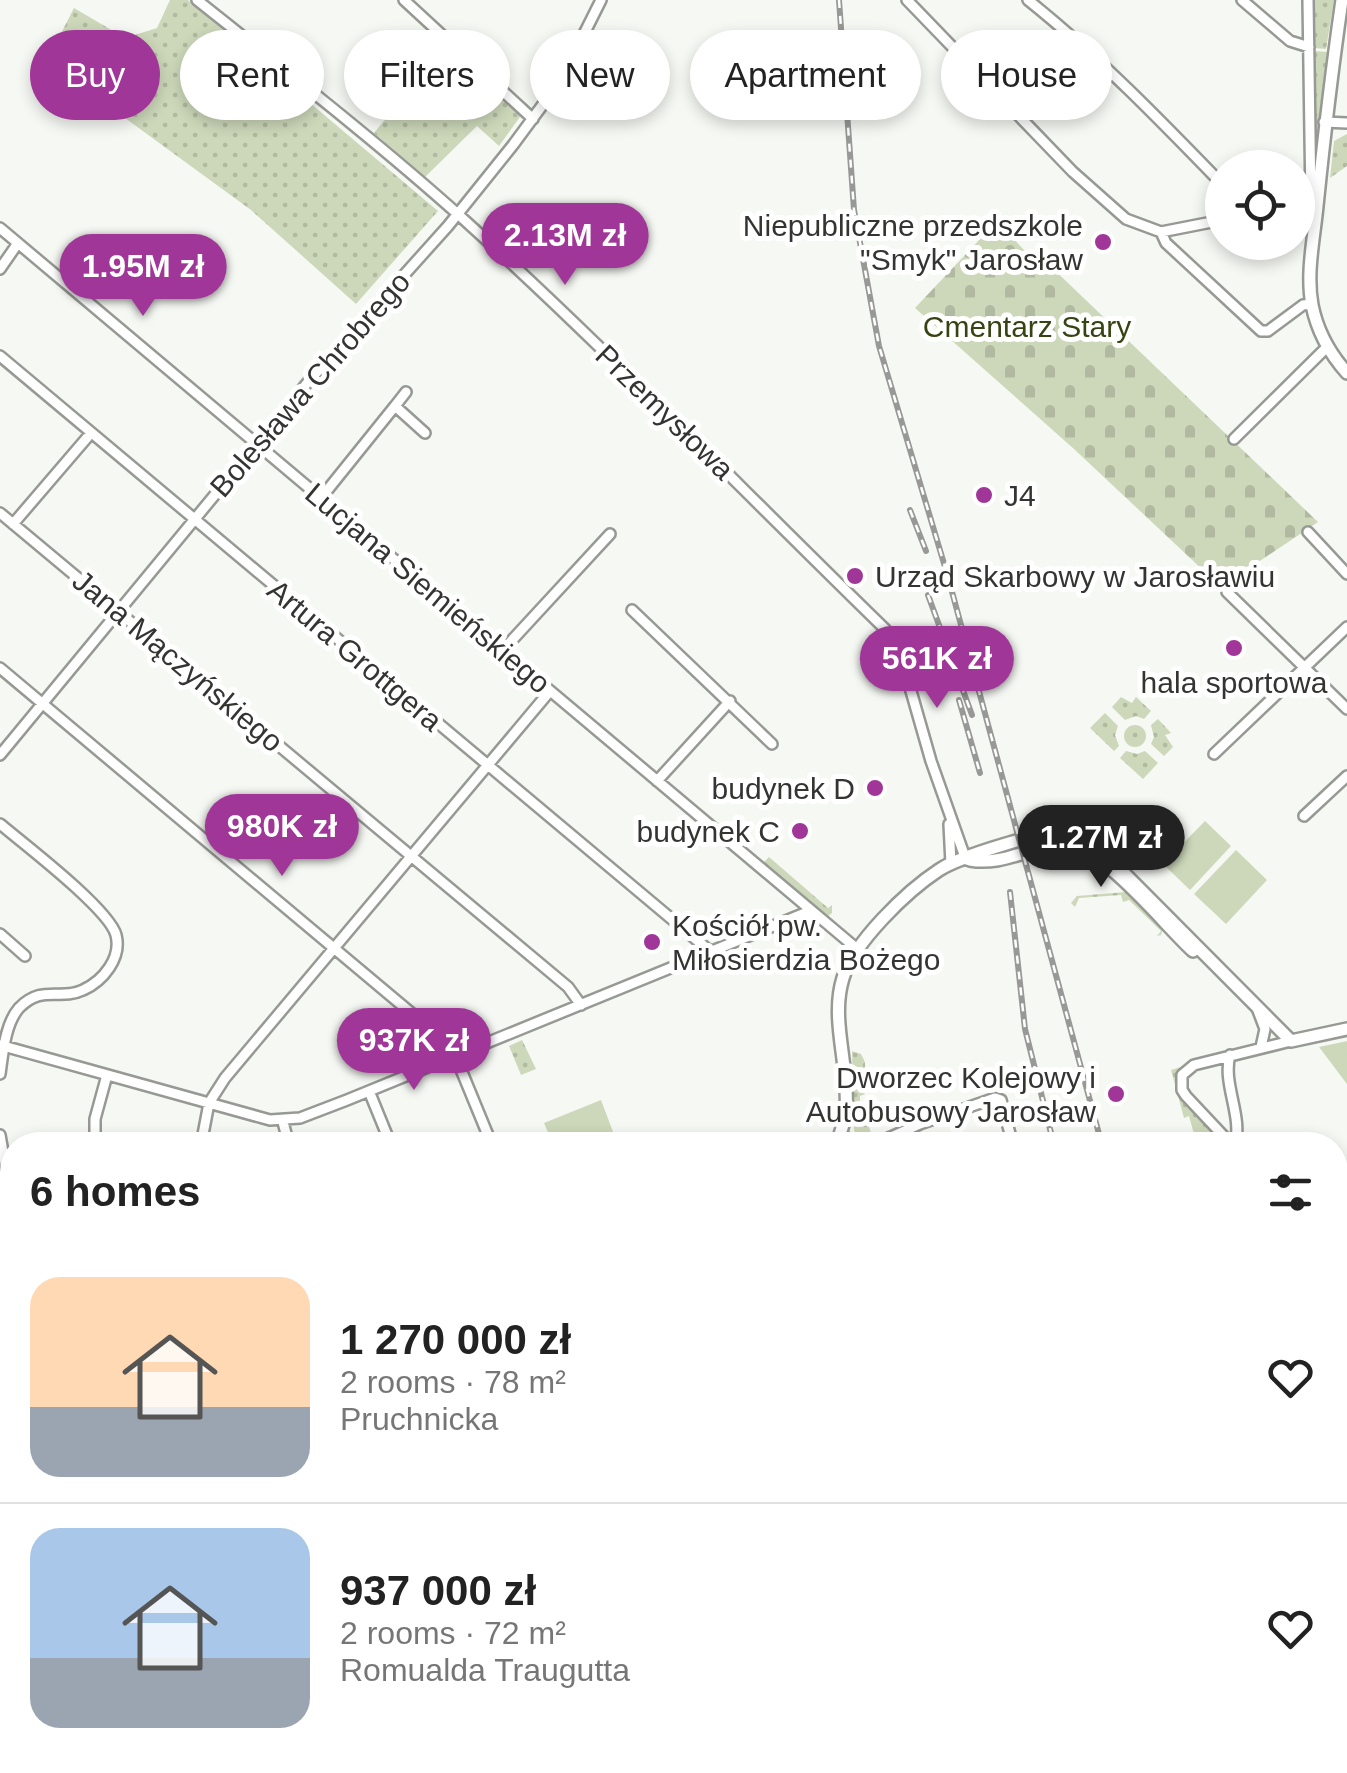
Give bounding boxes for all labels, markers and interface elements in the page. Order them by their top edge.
chip: Buy [30,30,160,120]
chip: Rent [180,30,324,120]
chip: Filters [344,30,510,120]
chip: New [530,30,670,120]
chip: Apartment [690,30,921,120]
chip: House [941,30,1112,120]
map controls [1205,150,1315,260]
button: locate [1205,150,1315,260]
pin: 2.13M zł [462,203,668,288]
place label: Niepubliczne przedszkole "Smyk" Jarosław [743,209,1083,276]
text: 2.13M zł [504,217,626,253]
marker: Niepubliczne przedszkole "Smyk" Jarosław [1092,231,1114,253]
pin: 1.95M zł [40,234,246,319]
text: 1.95M zł [82,248,204,284]
street label: Bolesława Chrobrego [203,265,417,503]
park label: Cmentarz Stary [923,310,1131,343]
street label: Przemysłowa [589,338,741,486]
street label: Lucjana Siemieńskiego [299,476,557,700]
place label: J4 [1004,479,1036,512]
marker: J4 [973,484,995,506]
place label: Urząd Skarbowy w Jarosławiu [875,560,1275,593]
street label: Jana Mączyńskiego [66,564,290,758]
marker: Urząd Skarbowy w Jarosławiu [844,565,866,587]
street label: Artura Grottgera [261,573,449,738]
pin: 561K zł [845,626,1029,711]
marker: hala sportowa [1223,637,1245,659]
text: 561K zł [882,640,992,676]
place label: hala sportowa [1141,666,1328,699]
place label: budynek D [712,772,855,805]
marker: budynek D [864,777,886,799]
pin: 980K zł [190,794,374,879]
pin: 1.27M zł [998,805,1204,890]
text: 980K zł [227,808,337,844]
place label: budynek C [637,815,780,848]
text: 1.27M zł [1040,819,1162,855]
marker: budynek C [789,820,811,842]
place label: Kościół pw. Miłosierdzia Bożego [672,909,940,976]
marker: Kościół pw. Miłosierdzia Bożego [641,931,663,953]
pin: 937K zł [322,1008,506,1093]
text: 937K zł [359,1022,469,1058]
place label: Dworzec Kolejowy i Autobusowy Jarosław [806,1061,1096,1128]
marker: Dworzec Kolejowy i Autobusowy Jarosław [1105,1083,1127,1105]
icon: filters [1263,1165,1318,1220]
text: 6 homes [30,1168,200,1215]
text: 1 270 000 zł [340,1316,571,1363]
icon: home [110,1317,230,1437]
icon: heart [1263,1350,1318,1405]
text: 2 rooms · 78 m² [340,1364,566,1400]
text: Pruchnicka [340,1401,498,1437]
text: 937 000 zł [340,1567,536,1614]
icon: home [110,1568,230,1688]
icon: heart [1263,1601,1318,1656]
text: 2 rooms · 72 m² [340,1615,566,1651]
text: Romualda Traugutta [340,1652,630,1688]

